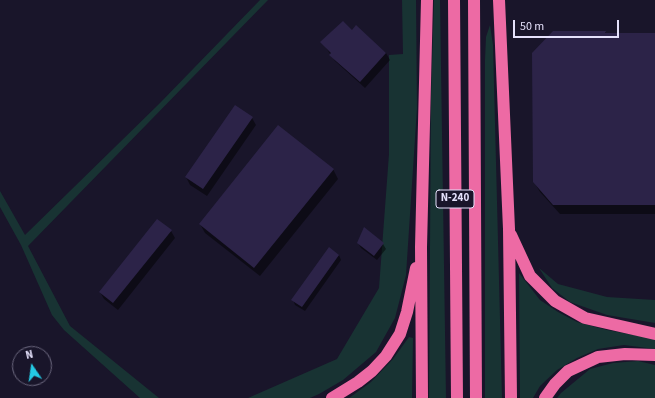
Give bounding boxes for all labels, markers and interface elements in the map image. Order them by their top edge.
scale bar [515,12,621,38]
text: 50 m [520,18,544,35]
road number: N-240 [436,190,474,208]
north arrow [12,346,52,386]
text: N [24,347,35,363]

